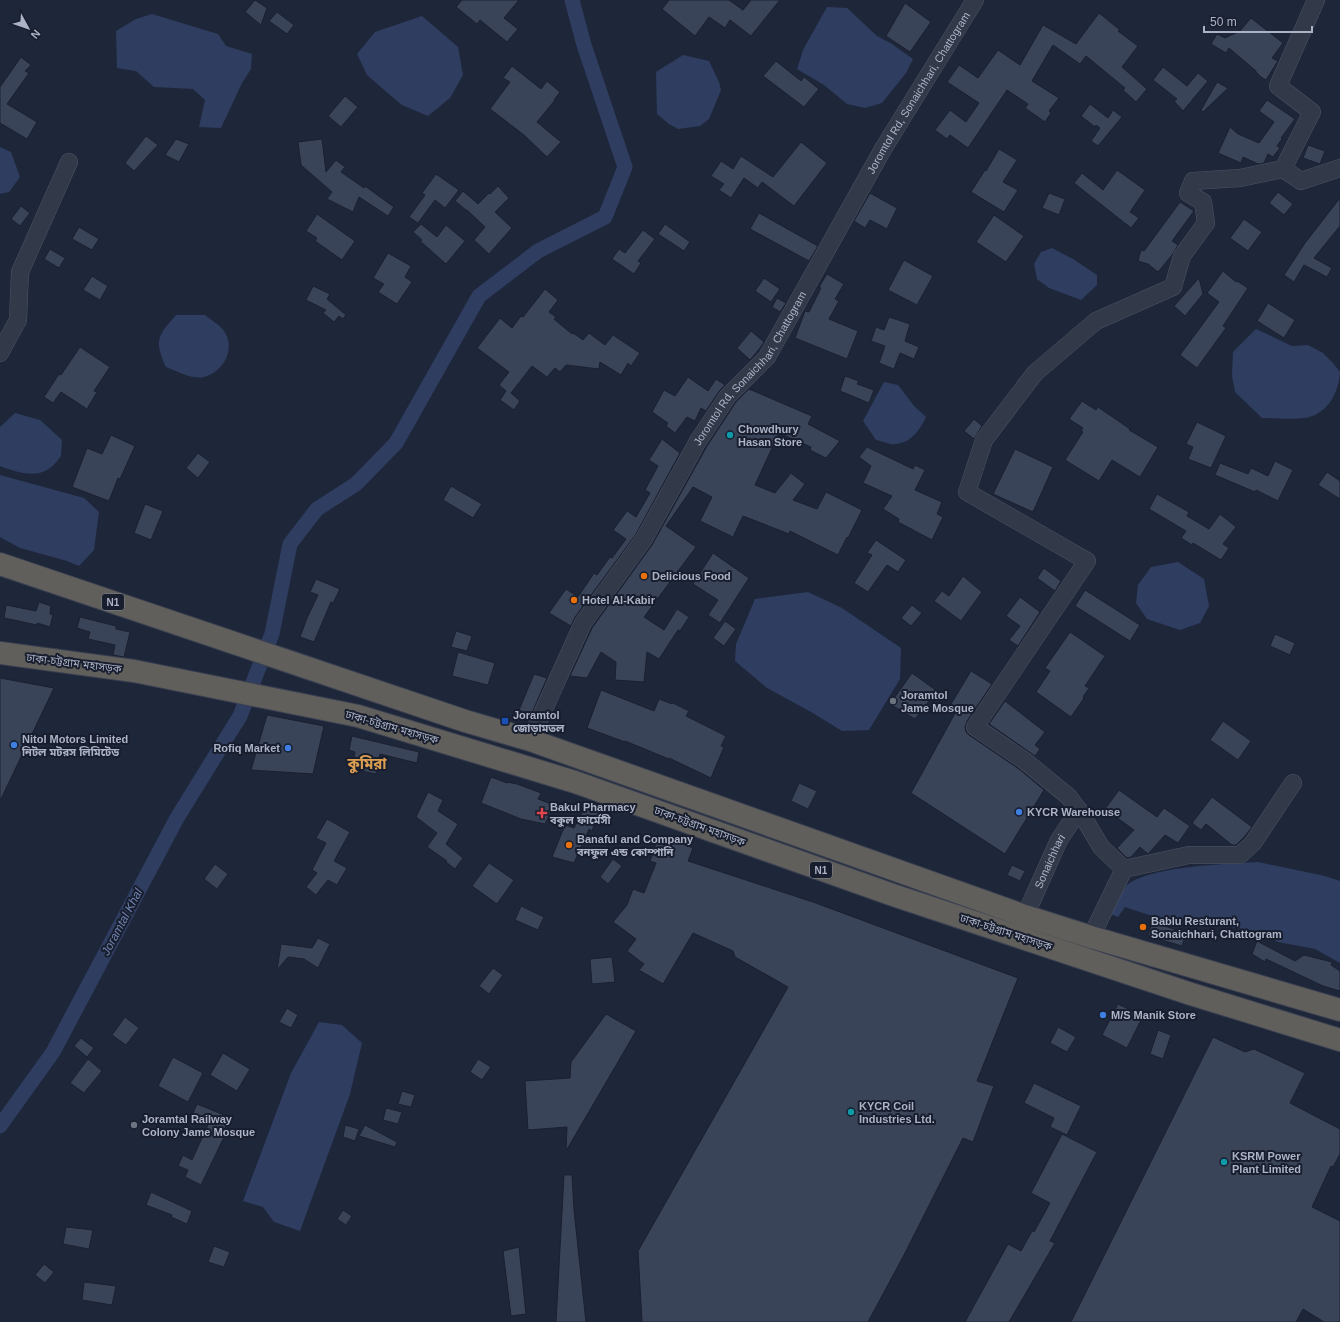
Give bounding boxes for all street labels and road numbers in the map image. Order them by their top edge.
street label: Joromtol Rd, Sonaichhari, Chattogram [865,10,972,176]
street label: Joromtol Rd, Sonaichhari, Chattogram [691,289,808,447]
road number: N1 [102,594,124,610]
street label: ঢাকা-চট্টগ্রাম মহাসড়ক [25,651,122,675]
street label: ঢাকা-চট্টগ্রাম মহাসড়ক [343,708,440,746]
street label: ঢাকা-চট্টগ্রাম মহাসড়ক [652,804,747,848]
street label: Sonaichhari [1032,832,1067,890]
road number: N1 [810,862,832,878]
street label: ঢাকা-চট্টগ্রাম মহাসড়ক [958,911,1054,953]

